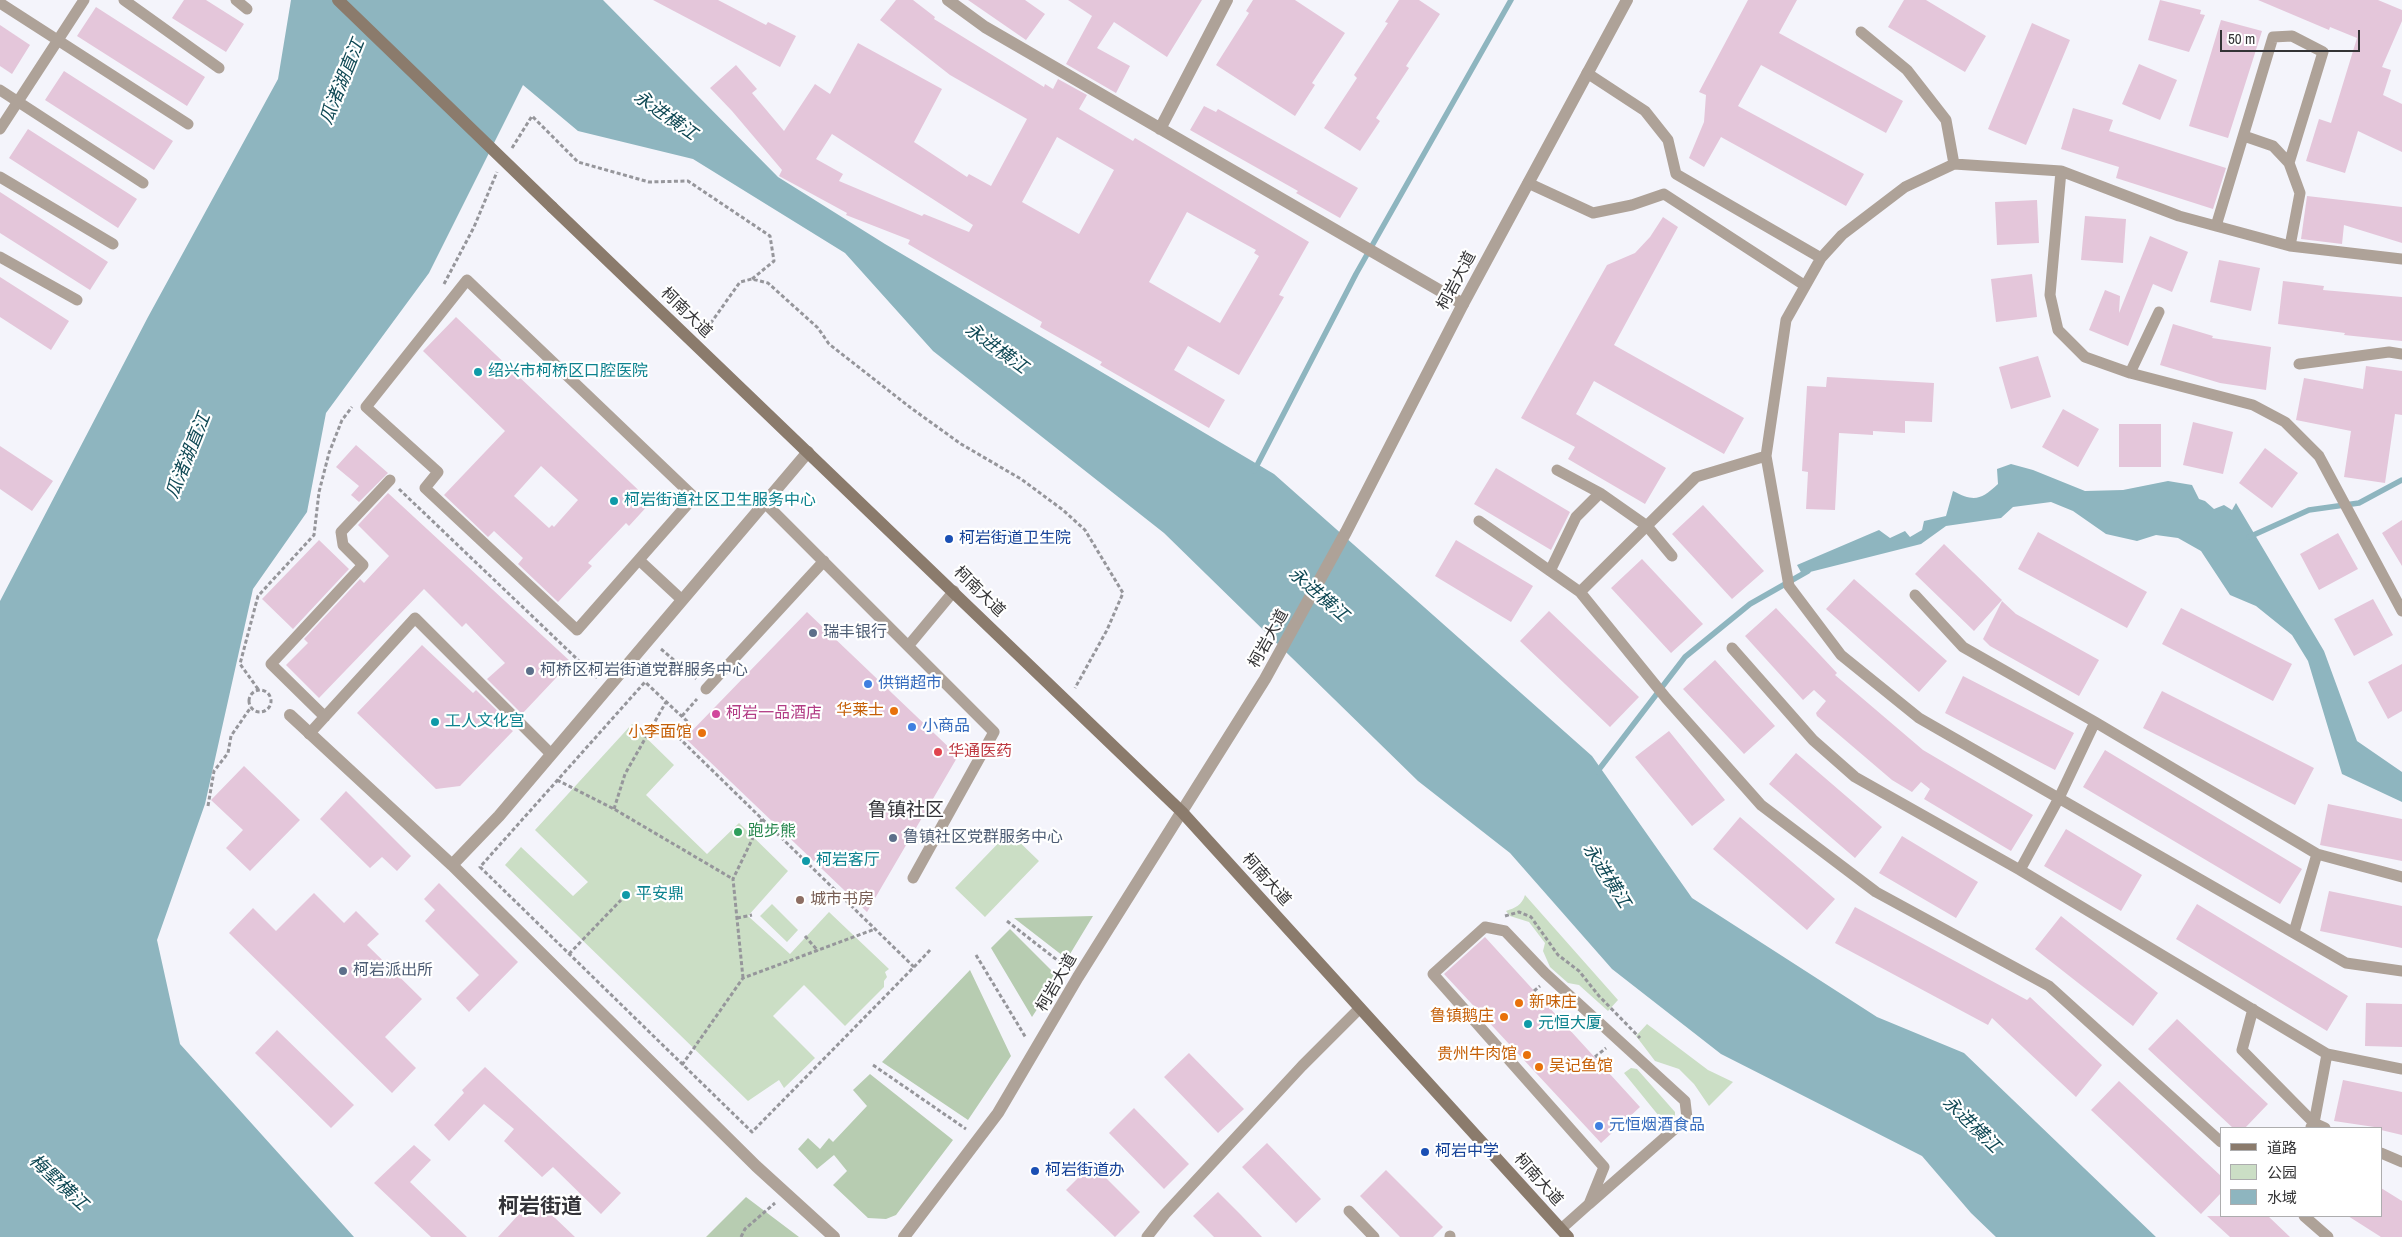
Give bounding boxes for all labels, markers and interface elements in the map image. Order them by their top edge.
scale bar [2222,20,2362,52]
text: 50 m [2228,28,2255,49]
water label: 瓜渚湖直江 [316,36,370,128]
water label: 永进横江 [629,87,701,145]
street label: 柯岩大道 [1434,248,1480,314]
street label: 柯南大道 [656,284,716,342]
water label: 永进横江 [961,319,1031,379]
place label: 绍兴市柯桥区口腔医院 [488,362,648,382]
marker: 绍兴市柯桥区口腔医院 [472,366,484,378]
water label: 瓜渚湖直江 [162,410,216,502]
place label: 柯岩街道社区卫生服务中心 [624,491,816,511]
marker: 柯岩街道社区卫生服务中心 [608,495,620,507]
place label: 柯岩街道卫生院 [959,529,1071,549]
marker: 柯岩街道卫生院 [943,533,955,545]
street label: 柯南大道 [949,563,1009,621]
water label: 永进横江 [1284,563,1352,627]
street label: 柯岩大道 [1245,606,1293,672]
place label: 瑞丰银行 [823,623,887,643]
marker: 瑞丰银行 [807,627,819,639]
place label: 柯桥区柯岩街道党群服务中心 [540,661,748,681]
marker: 柯桥区柯岩街道党群服务中心 [524,665,536,677]
place label: 供销超市 [878,674,942,694]
marker: 供销超市 [862,678,874,690]
place label: 华莱士 [836,701,884,721]
place label: 柯岩一品酒店 [726,704,822,724]
marker: 华莱士 [888,705,900,717]
marker: 柯岩一品酒店 [710,708,722,720]
place label: 工人文化宫 [445,712,525,732]
marker: 工人文化宫 [429,716,441,728]
place label: 小商品 [922,717,970,737]
marker: 小商品 [906,721,918,733]
place label: 小李面馆 [628,723,692,743]
marker: 小李面馆 [696,727,708,739]
place label: 华通医药 [948,742,1012,762]
marker: 华通医药 [932,746,944,758]
district label: 鲁镇社区 [868,800,944,822]
place label: 跑步熊 [748,822,796,842]
marker: 跑步熊 [732,826,744,838]
place label: 鲁镇社区党群服务中心 [903,828,1063,848]
marker: 鲁镇社区党群服务中心 [887,832,899,844]
water label: 永进横江 [1578,840,1634,912]
street label: 柯南大道 [1237,850,1295,910]
place label: 柯岩客厅 [816,851,880,871]
marker: 柯岩客厅 [800,855,812,867]
place label: 平安鼎 [636,885,684,905]
marker: 平安鼎 [620,889,632,901]
place label: 城市书房 [810,890,874,910]
marker: 城市书房 [794,894,806,906]
street label: 柯岩大道 [1033,950,1081,1016]
place label: 柯岩派出所 [353,961,433,981]
marker: 柯岩派出所 [337,965,349,977]
place label: 新味庄 [1529,993,1577,1013]
marker: 新味庄 [1513,997,1525,1009]
place label: 鲁镇鹅庄 [1430,1007,1494,1027]
marker: 鲁镇鹅庄 [1498,1011,1510,1023]
place label: 元恒大厦 [1538,1014,1602,1034]
marker: 元恒大厦 [1522,1018,1534,1030]
place label: 贵州牛肉馆 [1437,1045,1517,1065]
marker: 贵州牛肉馆 [1521,1049,1533,1061]
place label: 吴记鱼馆 [1549,1057,1613,1077]
marker: 吴记鱼馆 [1533,1061,1545,1073]
water label: 永进横江 [1938,1092,2004,1158]
place label: 元恒烟酒食品 [1609,1116,1705,1136]
marker: 元恒烟酒食品 [1593,1120,1605,1132]
legend [2220,1127,2382,1217]
text: 道路 [2267,1137,2297,1158]
place label: 柯岩中学 [1435,1142,1499,1162]
marker: 柯岩中学 [1419,1146,1431,1158]
street label: 柯南大道 [1509,1150,1567,1210]
water label: 梅墅横江 [24,1151,92,1215]
place label: 柯岩街道办 [1045,1161,1125,1181]
text: 公园 [2267,1162,2297,1183]
marker: 柯岩街道办 [1029,1165,1041,1177]
text: 水域 [2267,1187,2297,1208]
district label: 柯岩街道 [498,1194,582,1220]

